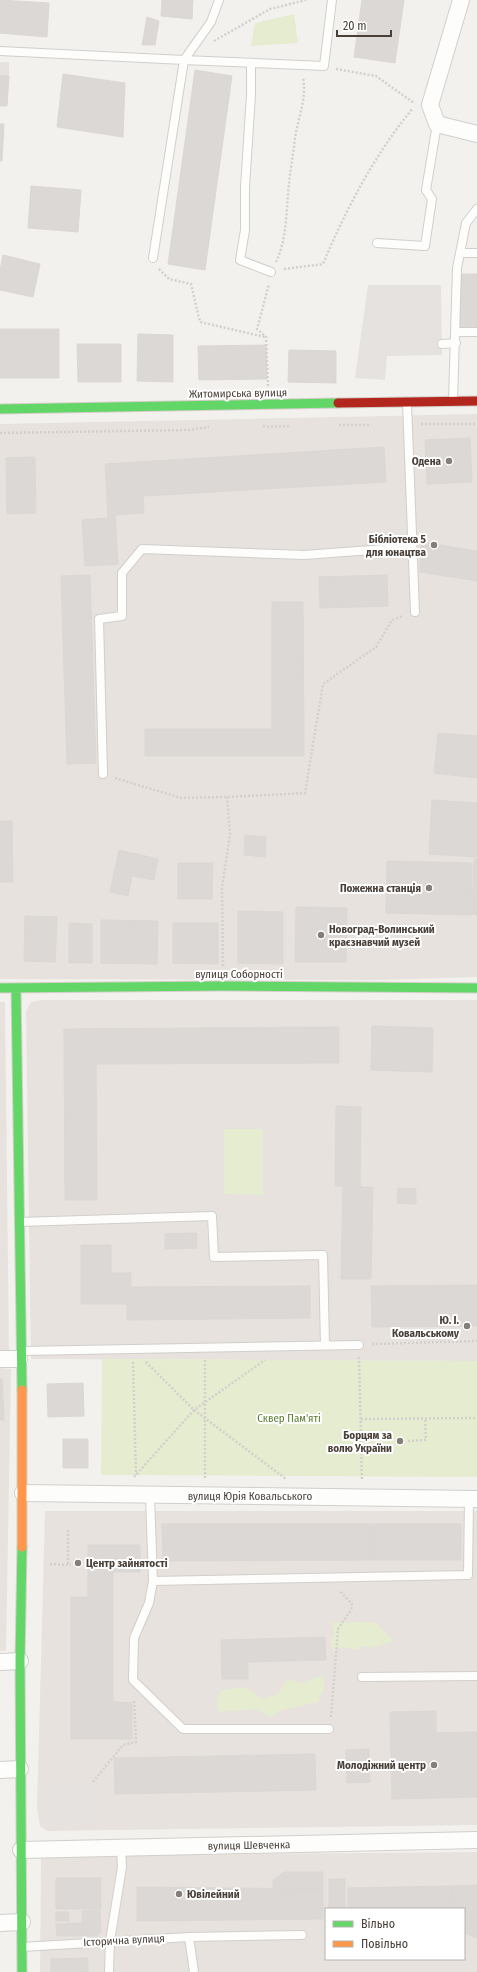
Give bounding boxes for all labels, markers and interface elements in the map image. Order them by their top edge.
scale bar [337,12,391,38]
text: 20 m [343,19,367,33]
street label: Житомирська вулиця [189,386,287,401]
place label: Одена [412,455,442,468]
marker: Одена [444,456,454,466]
place label: Бібліотека 5 для юнацтва [365,533,427,559]
marker: Бібліотека 5 для юнацтва [429,540,439,550]
place label: Пожежна станція [340,882,421,895]
marker: Пожежна станція [424,883,434,893]
place label: Новоград-Волинський краєзнавчий музей [329,923,435,949]
marker: Новоград-Волинський краєзнавчий музей [316,930,326,940]
street label: вулиця Соборності [195,968,283,981]
place label: Ю. І. Ковальському [392,1314,460,1340]
marker: Ю. І. Ковальському [462,1321,472,1331]
park label: Сквер Пам'яті [257,1412,321,1425]
place label: Борцям за волю України [328,1429,393,1455]
marker: Борцям за волю України [395,1436,405,1446]
street label: вулиця Юрія Ковальського [188,1490,313,1503]
place label: Центр зайнятості [86,1557,168,1570]
marker: Центр зайнятості [73,1558,83,1568]
place label: Молодіжний центр [337,1759,426,1772]
marker: Молодіжний центр [429,1760,439,1770]
street label: вулиця Шевченка [208,1838,290,1853]
place label: Ювілейний [187,1888,240,1901]
marker: Ювілейний [174,1889,184,1899]
legend [325,1908,465,1960]
text: Вільно [361,1917,395,1931]
street label: Історична вулиця [83,1932,165,1949]
text: Повільно [361,1937,408,1951]

